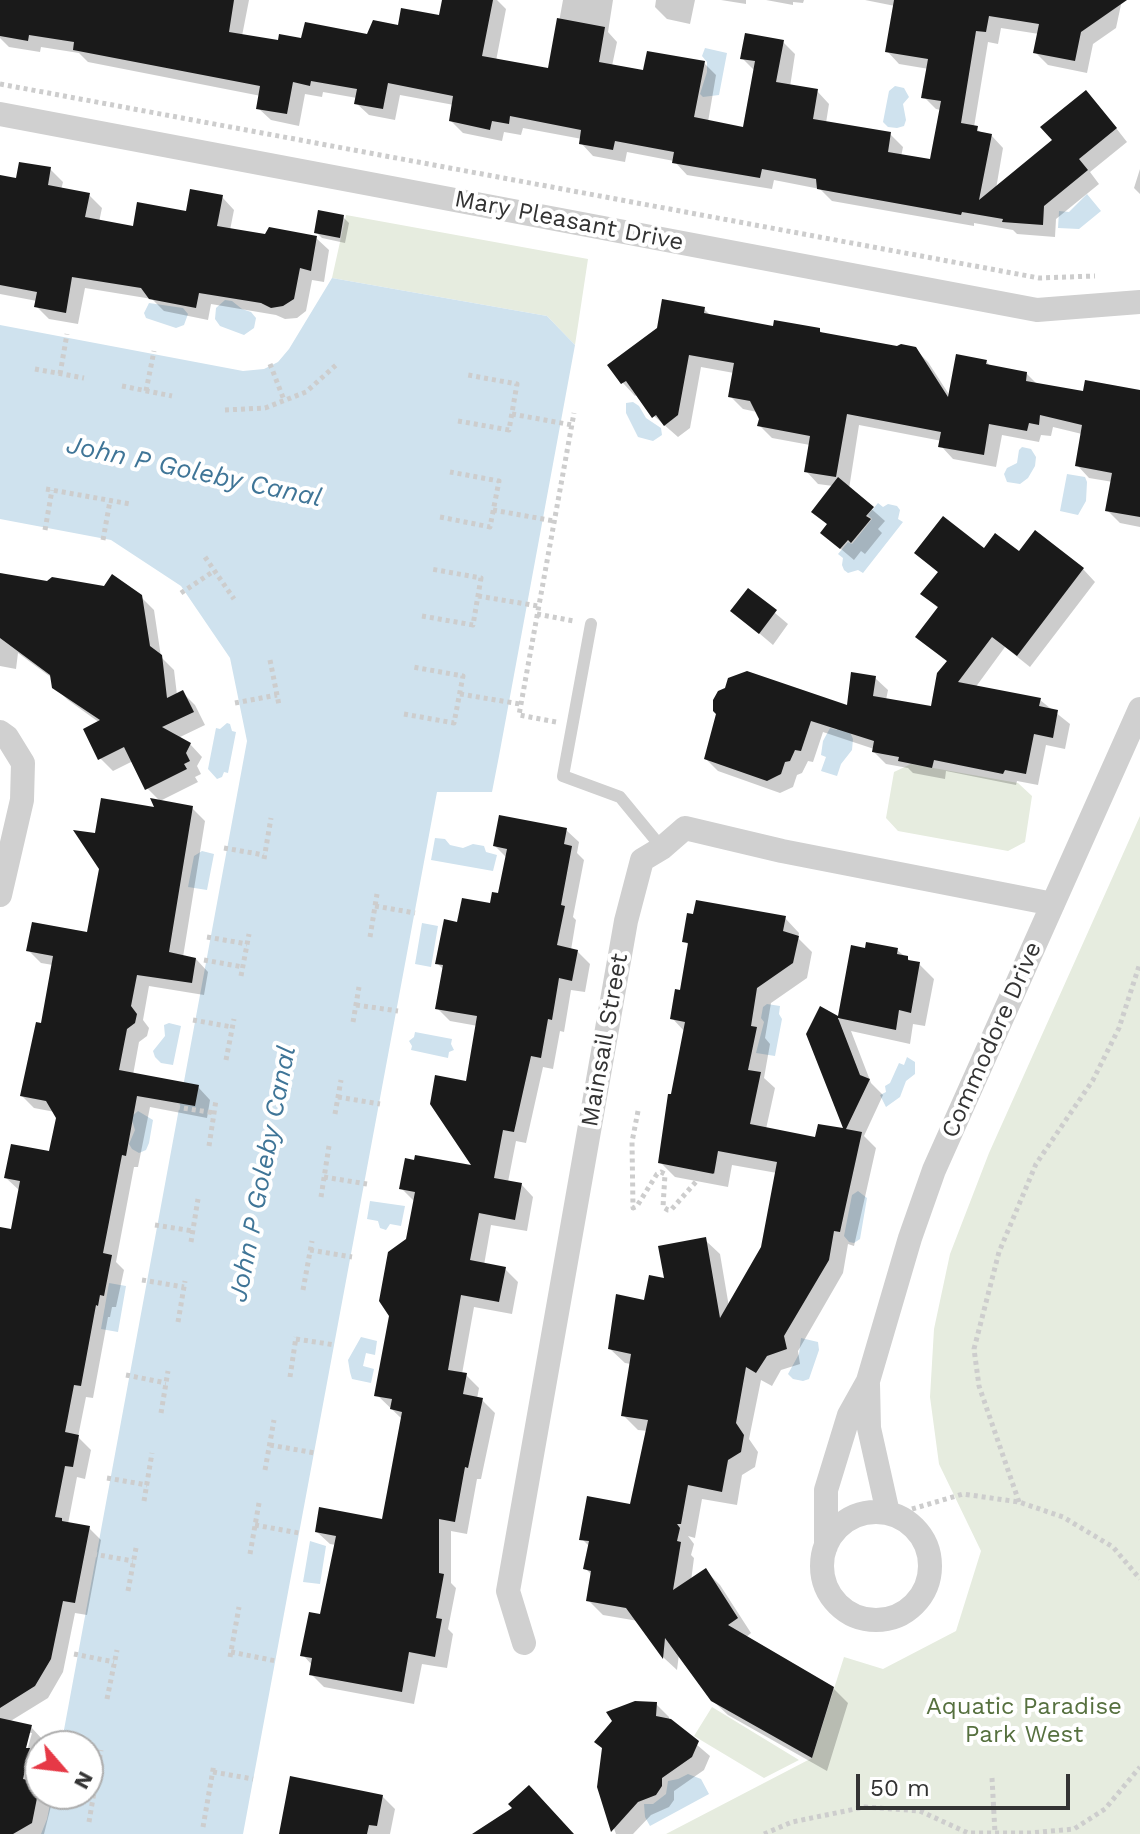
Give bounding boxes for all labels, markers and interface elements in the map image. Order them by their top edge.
street label: Mary Pleasant Drive [452,185,686,257]
water label: John P Goleby Canal [63,430,325,514]
street label: Commodore Drive [936,937,1048,1143]
street label: Mainsail Street [576,951,634,1129]
water label: John P Goleby Canal [223,1043,303,1305]
park label: Aquatic Paradise Park West [926,1693,1122,1749]
north arrow [24,1730,104,1810]
scale bar [860,1758,1074,1808]
text: N [69,1767,99,1794]
text: 50 m [870,1774,930,1802]

